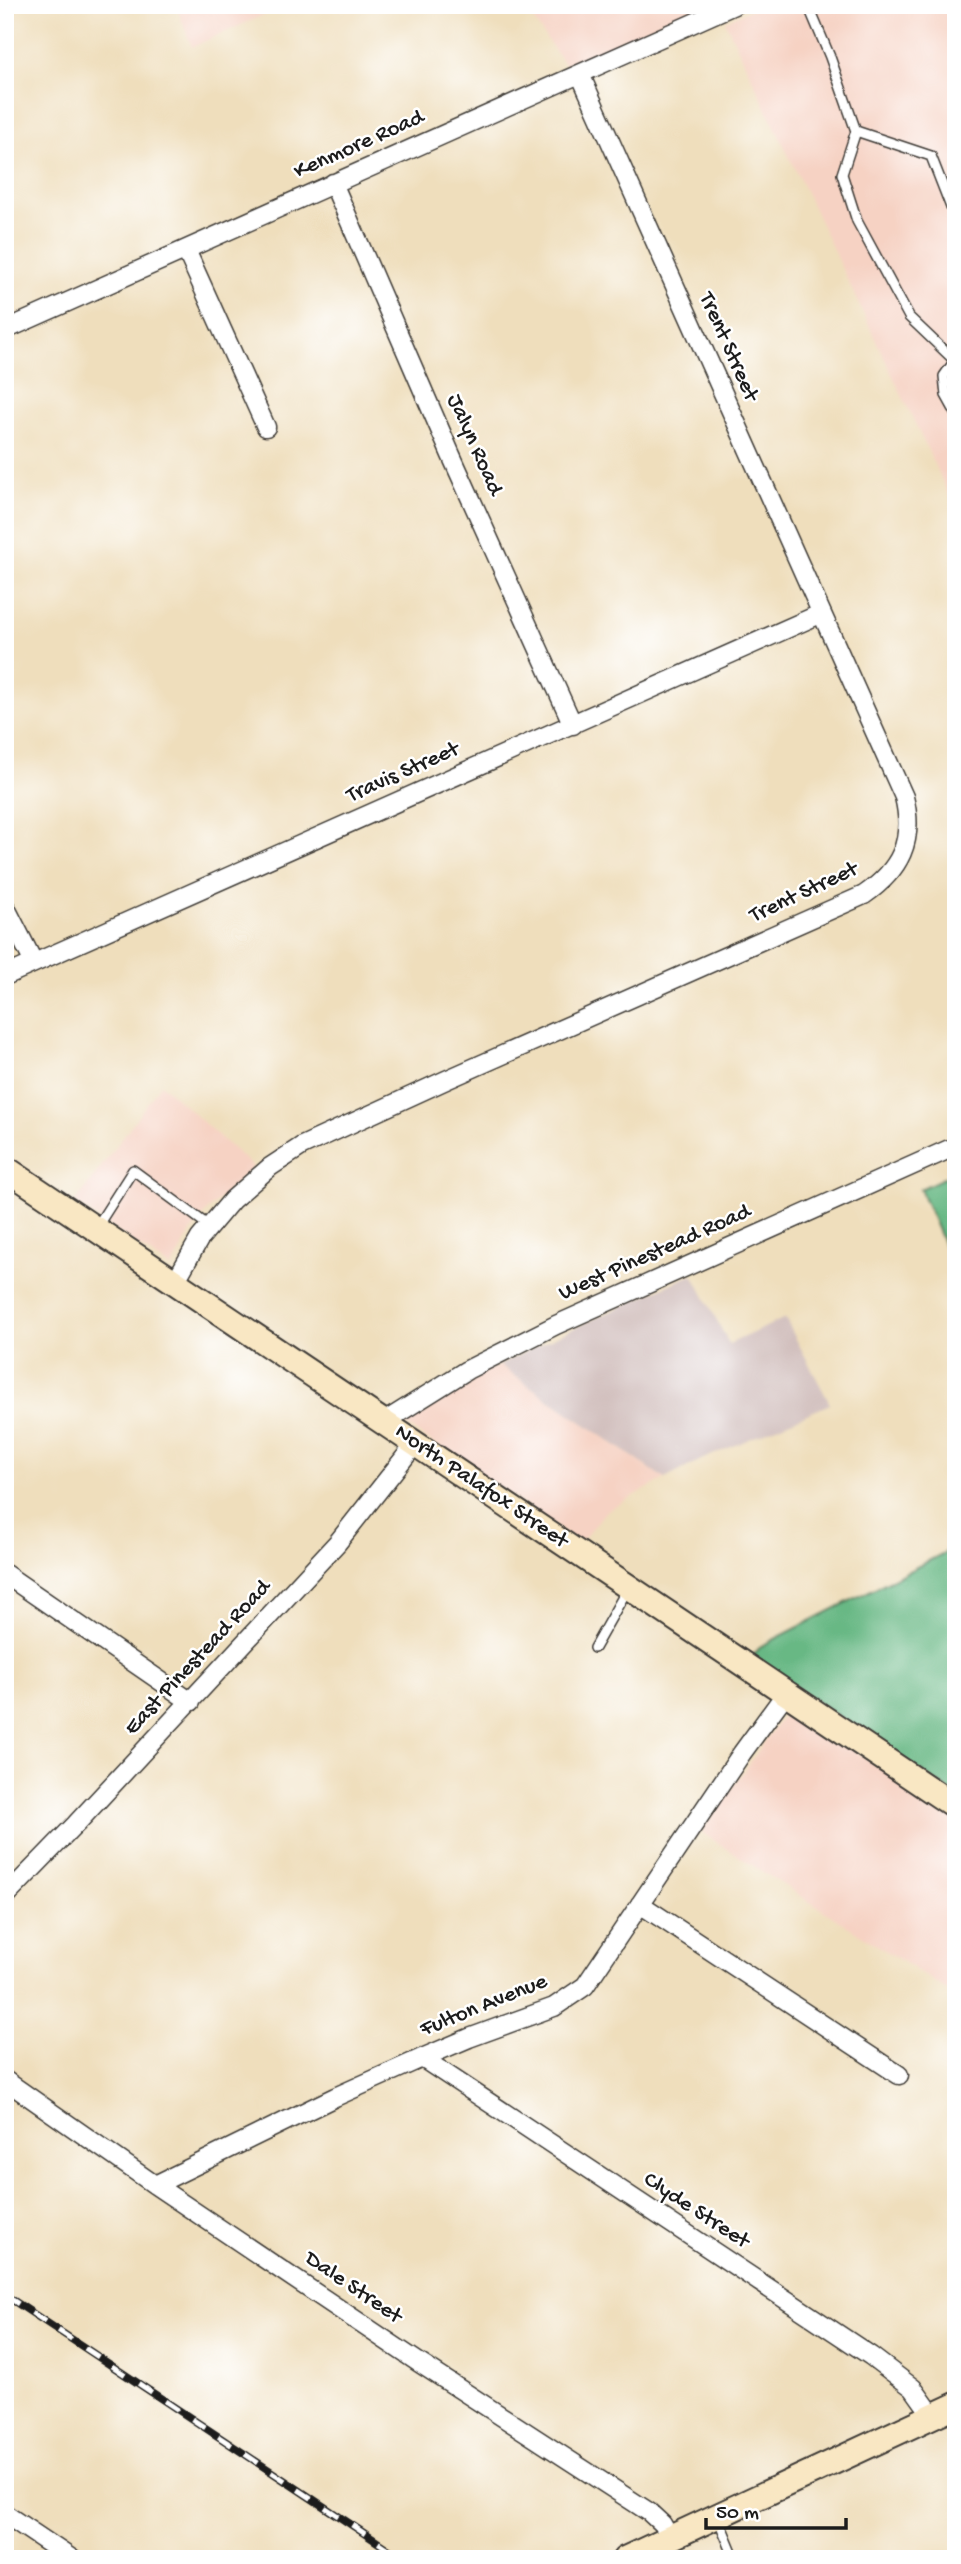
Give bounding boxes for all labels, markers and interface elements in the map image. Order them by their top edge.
street label: Kenmore Road [290,104,430,186]
street label: Trent Street [691,287,765,407]
street label: Jalyn Road [440,390,509,501]
street label: Travis Street [341,736,465,811]
street label: Trent Street [744,856,864,931]
street label: West Pinestead Road [555,1198,756,1307]
street label: North Palafox Street [389,1419,574,1556]
street label: East Pinestead Road [119,1574,278,1741]
street label: Fulton Avenue [416,1968,552,2044]
street label: Clyde Street [638,2167,755,2256]
street label: Dale Street [298,2245,408,2331]
scale bar [706,2487,846,2531]
text: 50 m [716,2502,759,2527]

